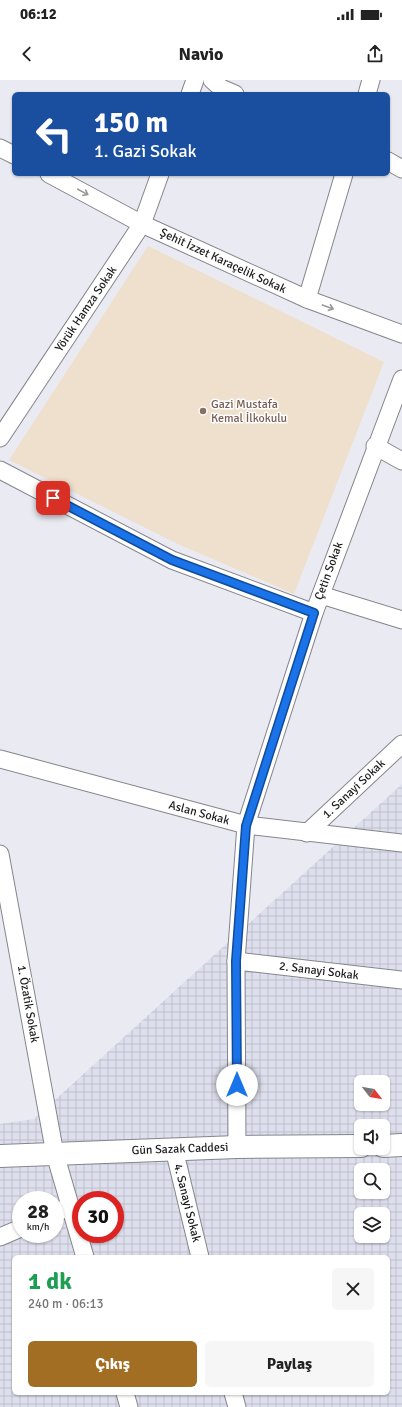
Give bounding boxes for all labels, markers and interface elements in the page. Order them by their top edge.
text: 06:12 [20,5,57,23]
icon: back [16,43,38,65]
text: Navio [179,43,223,65]
icon: share [364,43,386,65]
text: 150 m [94,106,168,140]
icon: left [28,108,80,160]
text: 1. Gazi Sokak [94,140,197,162]
one-way arrow [77,189,89,197]
street label: Şehit İzzet Karaçelik Sokak [157,225,289,297]
street label: Yörük Hamza Sokak [52,263,120,355]
one-way arrow [321,304,334,311]
place label: Gazi Mustafa Kemal İlkokulu [211,397,287,426]
marker: Gazi Mustafa Kemal İlkokulu [198,406,208,416]
pin [36,481,70,515]
icon: arrive [42,487,64,509]
street label: Çetin Sokak [312,540,346,602]
street label: 1. Sanayi Sokak [320,756,388,822]
street label: Aslan Sokak [167,798,231,828]
street label: 2. Sanayi Sokak [278,959,360,983]
street label: 1. Özatik Sokak [14,964,42,1044]
position arrow [216,1064,258,1106]
north arrow [354,1075,390,1111]
map controls [354,1075,390,1243]
button: sound [354,1119,390,1155]
street label: Gün Sazak Caddesi [131,1140,229,1158]
street label: 4. Sanayi Sokak [170,1162,204,1244]
button: search [354,1163,390,1199]
speed limit sign: 30 [72,1191,124,1243]
text: 28 [27,1199,49,1224]
button: layers [354,1207,390,1243]
text: km/h [27,1221,49,1233]
text: 1 dk [28,1266,72,1296]
button: close [332,1268,374,1310]
text: 240 m · 06:13 [28,1296,104,1312]
button: Çıkış [28,1341,197,1387]
button: Paylaş [205,1341,374,1387]

